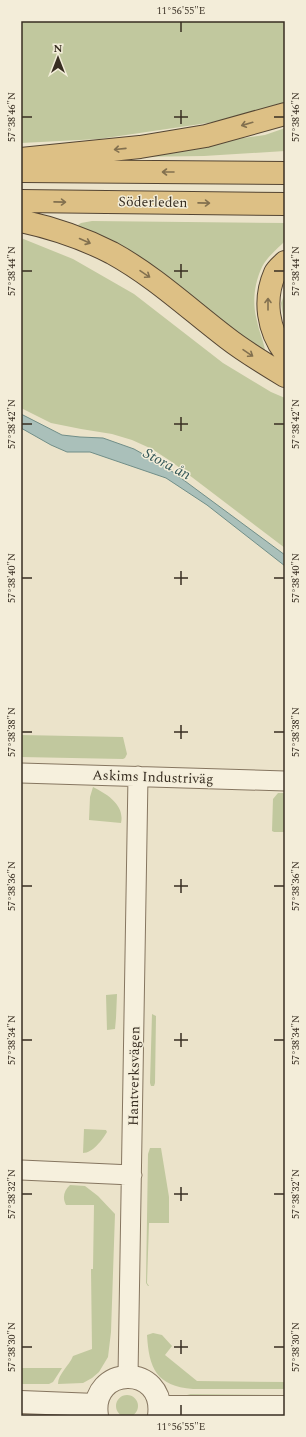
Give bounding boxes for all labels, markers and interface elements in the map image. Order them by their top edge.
text: 11°56'55"E [157,3,205,19]
north arrow [38,38,78,78]
text: N [54,40,63,57]
text: 57°38'46"N [4,92,20,142]
text: 57°38'46"N [288,92,304,142]
one-way arrow [241,121,254,128]
one-way arrow [114,146,127,153]
one-way arrow [162,168,175,176]
street label: Söderleden [118,191,188,213]
one-way arrow [53,198,66,206]
one-way arrow [197,199,210,207]
one-way arrow [79,237,91,245]
text: 57°38'44"N [4,246,20,296]
text: 57°38'44"N [288,246,304,296]
one-way arrow [140,270,151,278]
one-way arrow [264,298,272,311]
one-way arrow [243,349,254,357]
text: 57°38'42"N [4,399,20,449]
text: 57°38'42"N [288,399,304,449]
water label: Stora ån [139,442,195,486]
text: 57°38'40"N [4,553,20,603]
text: 57°38'40"N [288,553,304,603]
text: 57°38'38"N [4,707,20,757]
text: 57°38'38"N [288,707,304,757]
street label: Askims Industriväg [92,764,214,790]
text: 57°38'36"N [4,861,20,911]
text: 57°38'36"N [288,861,304,911]
text: 57°38'34"N [4,1015,20,1065]
text: 57°38'34"N [288,1015,304,1065]
street label: Hantverksvägen [123,1026,145,1126]
text: 57°38'32"N [4,1169,20,1219]
text: 57°38'32"N [288,1169,304,1219]
text: 57°38'30"N [4,1322,20,1372]
text: 57°38'30"N [288,1322,304,1372]
text: 11°56'55"E [157,1419,205,1435]

